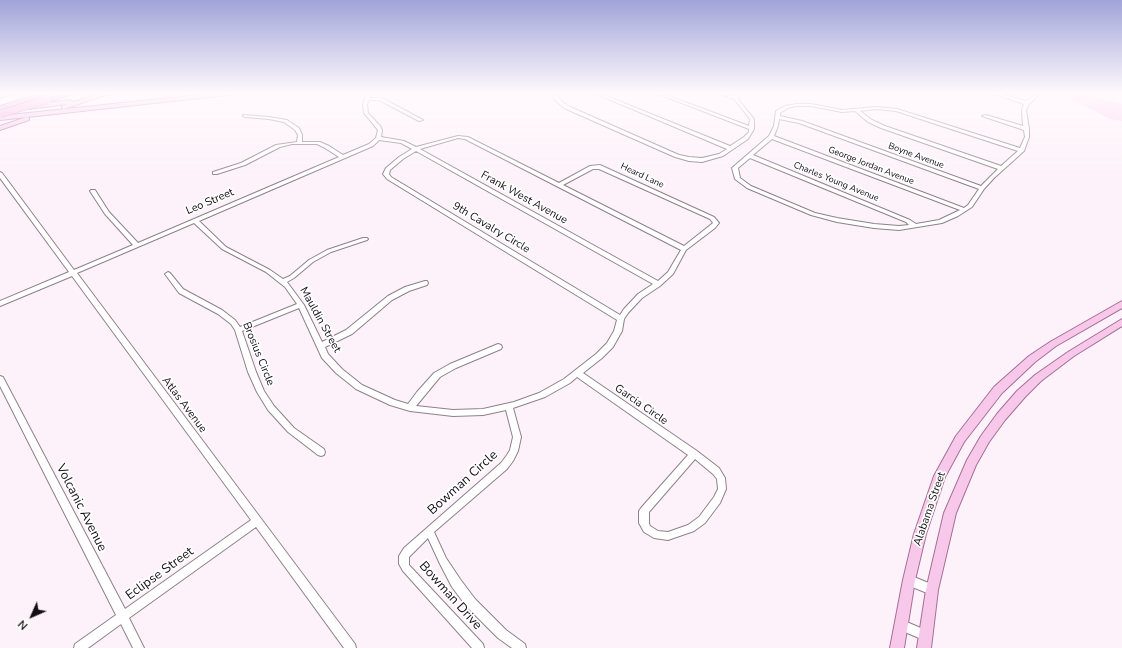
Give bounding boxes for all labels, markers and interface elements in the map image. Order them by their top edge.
street label: Boyne Avenue [887,141,945,171]
street label: George Jordan Avenue [827,145,915,187]
street label: Charles Young Avenue [792,160,880,204]
street label: Heard Lane [619,161,665,191]
street label: Frank West Avenue [478,169,570,227]
street label: Leo Street [184,186,236,218]
street label: 9th Cavalry Circle [450,200,532,256]
street label: Mauldin Street [297,285,343,355]
street label: Brosius Circle [239,320,277,388]
street label: Atlas Avenue [159,375,209,435]
street label: Garcia Circle [612,382,670,428]
street label: Bowman Circle [425,448,501,518]
street label: Volcanic Avenue [52,462,110,554]
street label: Alabama Street [911,470,949,548]
street label: Eclipse Street [123,544,197,604]
street label: Bowman Drive [415,559,485,633]
north arrow [12,596,52,636]
text: N [15,617,31,633]

